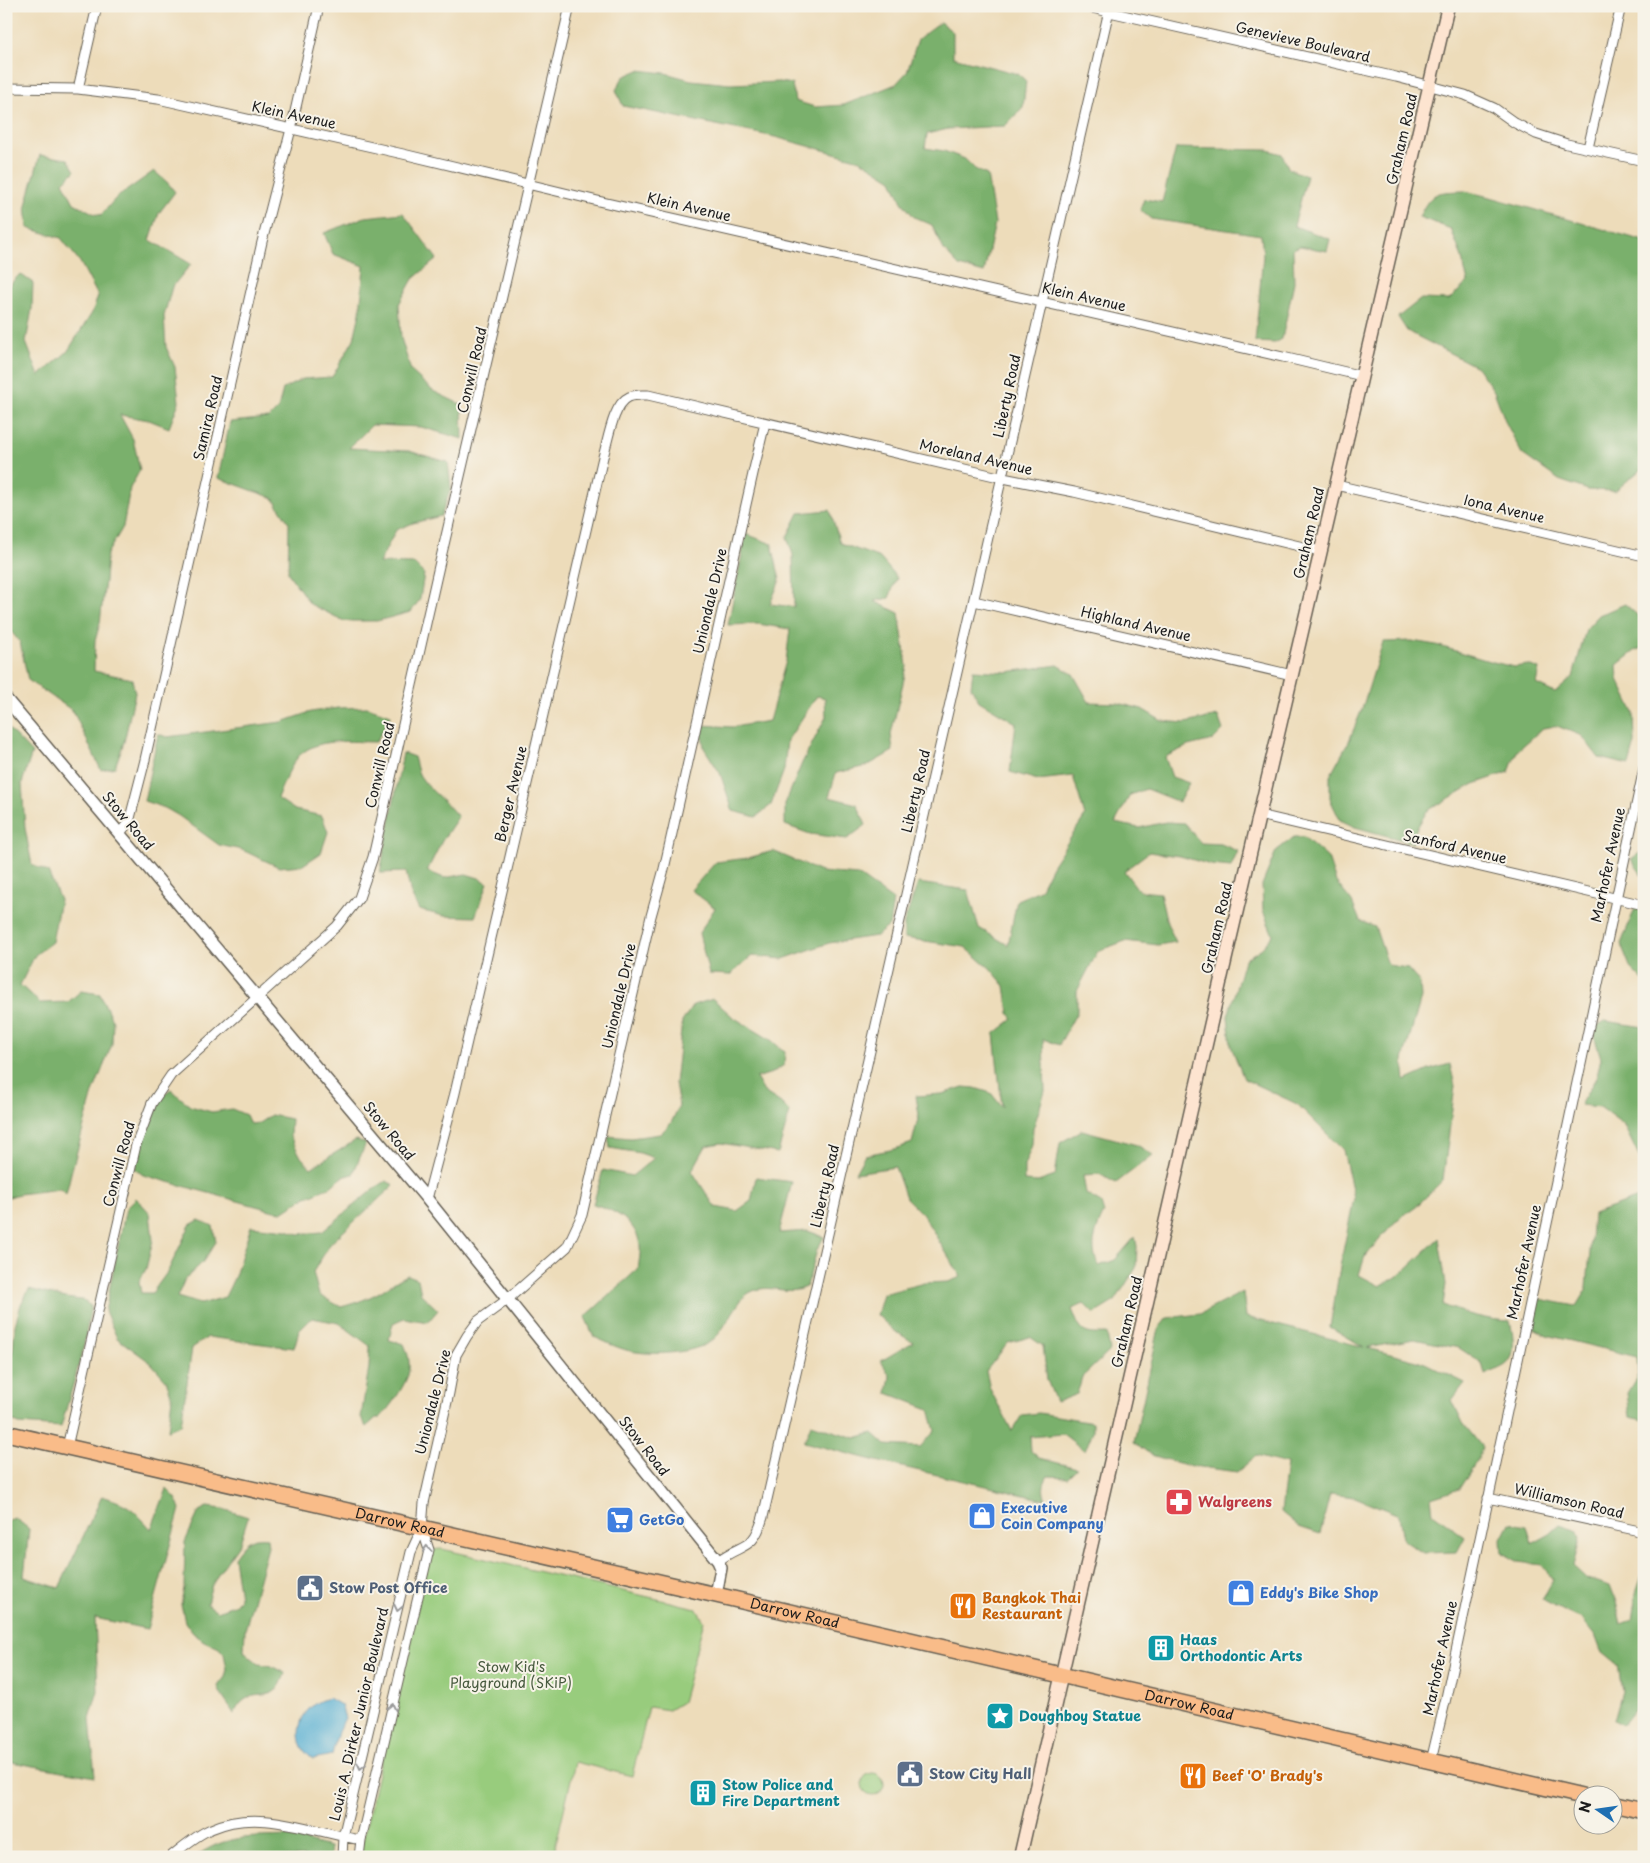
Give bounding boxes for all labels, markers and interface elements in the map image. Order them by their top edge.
street label: Genevieve Boulevard [1234,16,1373,67]
street label: Graham Road [1381,91,1422,187]
street label: Klein Avenue [250,95,339,134]
street label: Klein Avenue [645,187,734,226]
street label: Klein Avenue [1040,277,1129,316]
street label: Conwill Road [451,325,492,415]
street label: Liberty Road [987,352,1026,440]
street label: Samira Road [188,373,227,462]
street label: Moreland Avenue [917,433,1035,480]
street label: Graham Road [1288,485,1329,581]
street label: Iona Avenue [1462,489,1547,528]
street label: Uniondale Drive [687,546,732,656]
street label: Highland Avenue [1079,601,1194,647]
street label: Conwill Road [359,720,400,810]
street label: Berger Avenue [489,744,532,844]
street label: Liberty Road [896,747,935,835]
street label: Stow Road [97,787,159,855]
street label: Marhofer Avenue [1585,805,1630,924]
street label: Sanford Avenue [1401,824,1509,869]
street label: Graham Road [1196,880,1237,976]
street label: Uniondale Drive [596,941,641,1051]
street label: Stow Road [358,1097,420,1165]
street label: Conwill Road [97,1119,140,1209]
street label: Liberty Road [805,1142,844,1230]
street label: Marhofer Avenue [1501,1202,1546,1321]
street label: Graham Road [1106,1274,1147,1370]
street label: Uniondale Drive [409,1347,456,1457]
street label: Stow Road [614,1411,675,1480]
street label: Williamson Road [1512,1478,1626,1523]
pharmacy icon: Walgreens [1164,1487,1194,1517]
place label: Walgreens [1198,1491,1272,1512]
place label: Executive Coin Company [1001,1497,1104,1534]
shop icon: Executive Coin Company [967,1501,997,1531]
street label: Darrow Road [353,1502,447,1543]
supermarket icon: GetGo [605,1505,635,1535]
place label: GetGo [639,1509,684,1530]
one-way arrow [421,1544,432,1552]
public building icon: Stow Post Office [295,1573,325,1603]
place label: Stow Post Office [329,1577,448,1598]
shop icon: Eddy's Bike Shop [1226,1578,1256,1608]
place label: Eddy's Bike Shop [1260,1582,1379,1603]
place label: Bangkok Thai Restaurant [982,1587,1081,1624]
restaurant icon: Bangkok Thai Restaurant [948,1591,978,1621]
street label: Darrow Road [748,1592,841,1633]
street label: Marhofer Avenue [1417,1598,1462,1717]
one-way arrow [393,1603,404,1612]
street label: Louis A. Dirker Junior Boulevard [324,1605,393,1823]
place label: Haas Orthodontic Arts [1180,1629,1302,1666]
building icon: Haas Orthodontic Arts [1146,1633,1176,1663]
park label: Stow Kid's Playground (SKiP) [450,1656,572,1693]
street label: Darrow Road [1143,1684,1236,1725]
place icon: Doughboy Statue [985,1701,1015,1731]
one-way arrow [386,1702,397,1711]
place label: Doughboy Statue [1019,1705,1141,1726]
public building icon: Stow City Hall [895,1759,925,1789]
restaurant icon: Beef 'O' Brady's [1178,1761,1208,1791]
one-way arrow [356,1762,367,1771]
place label: Stow City Hall [929,1763,1031,1784]
place label: Beef 'O' Brady's [1212,1765,1323,1786]
place label: Stow Police and Fire Department [722,1774,840,1811]
building icon: Stow Police and Fire Department [688,1778,718,1808]
north arrow [1572,1786,1622,1836]
text: N [1573,1799,1596,1815]

